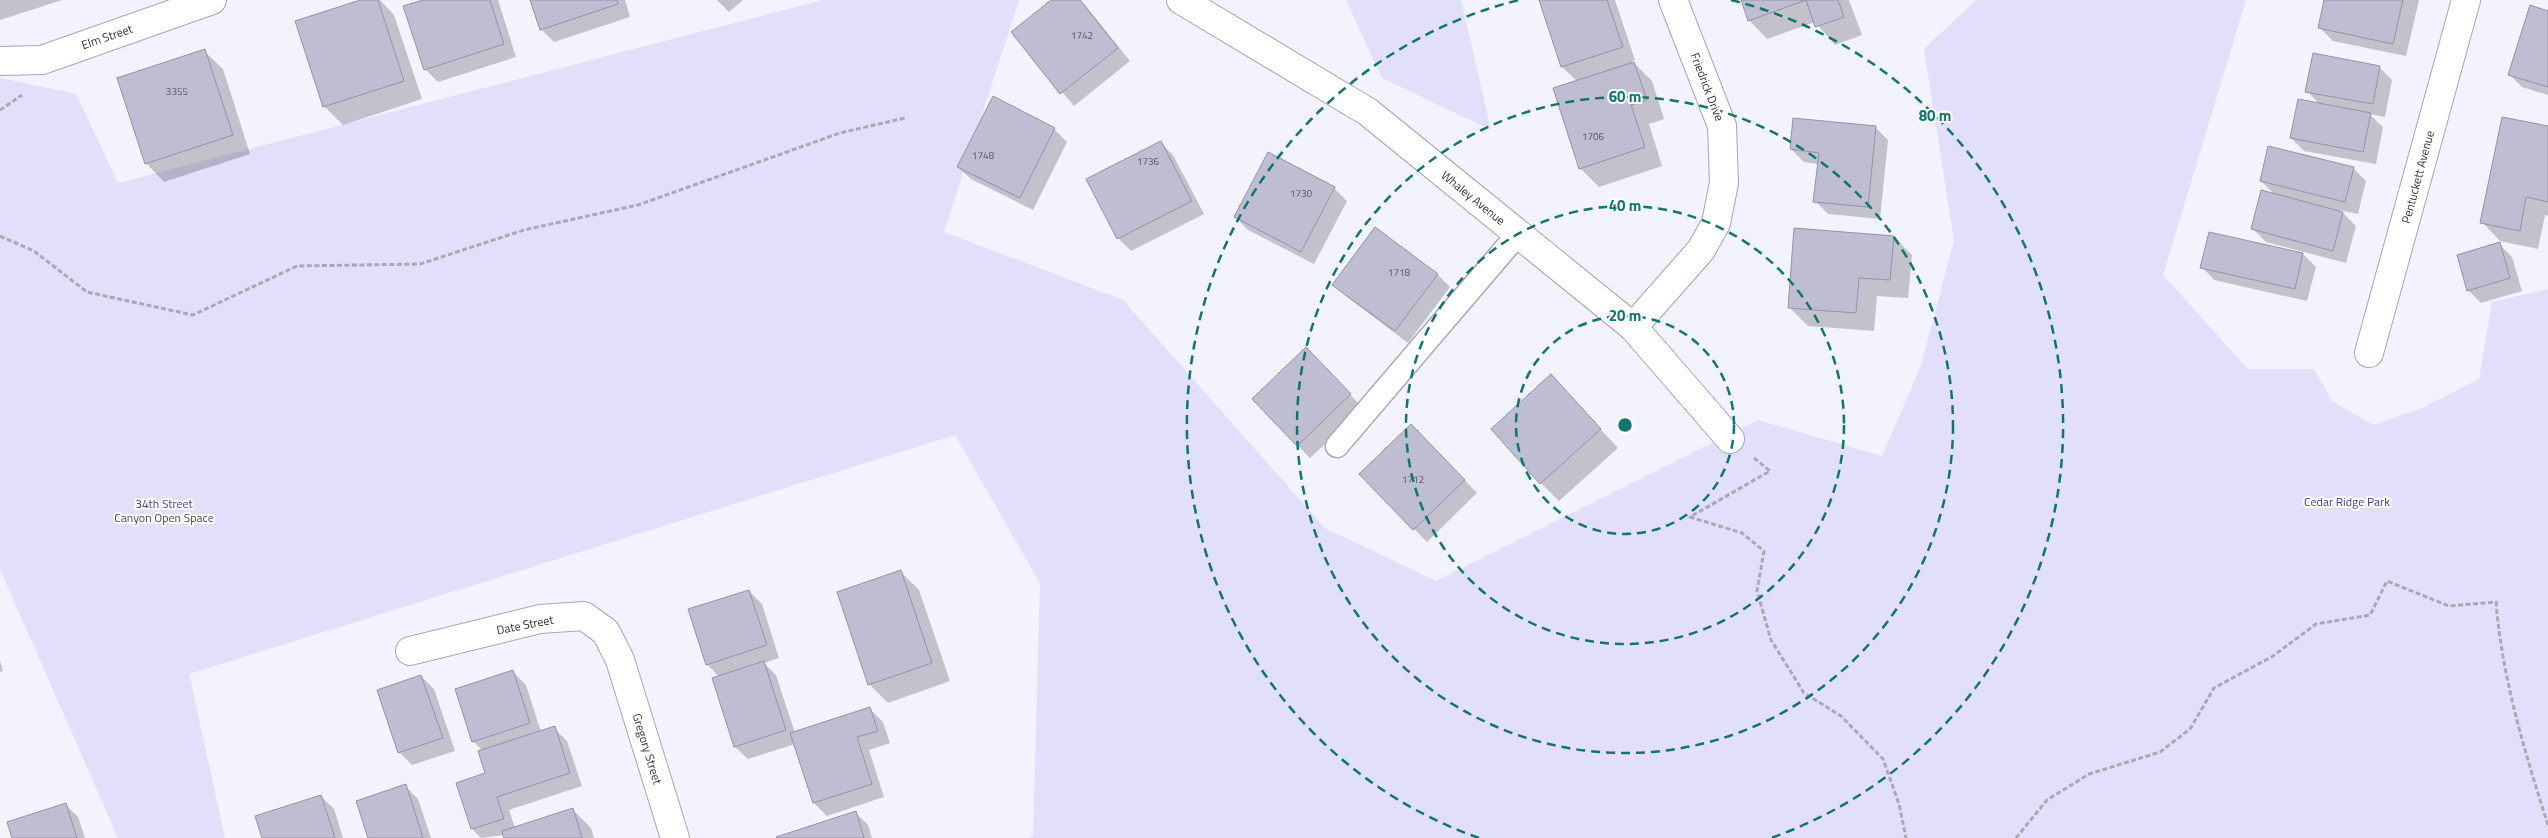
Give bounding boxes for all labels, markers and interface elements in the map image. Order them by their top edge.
street label: Elm Street [79,19,136,54]
house number: 1742 [1071,28,1093,43]
street label: Friedrick Drive [1686,50,1729,124]
house number: 3355 [166,84,189,99]
text: 60 m [1609,85,1641,108]
text: 80 m [1919,104,1951,127]
street label: Pentuckett Avenue [2396,128,2439,225]
house number: 1706 [1582,129,1605,144]
house number: 1748 [972,148,995,163]
house number: 1736 [1137,154,1160,169]
street label: Whaley Avenue [1437,166,1510,229]
house number: 1730 [1290,186,1313,201]
text: 40 m [1609,194,1641,217]
house number: 1718 [1388,265,1411,280]
text: 20 m [1609,304,1641,327]
centre of rings [1616,416,1634,434]
house number: 1712 [1402,472,1424,487]
park label: Cedar Ridge Park [2304,492,2390,511]
park label: 34th Street Canyon Open Space [114,494,214,527]
street label: Date Street [495,610,556,639]
street label: Gregory Street [628,711,668,788]

